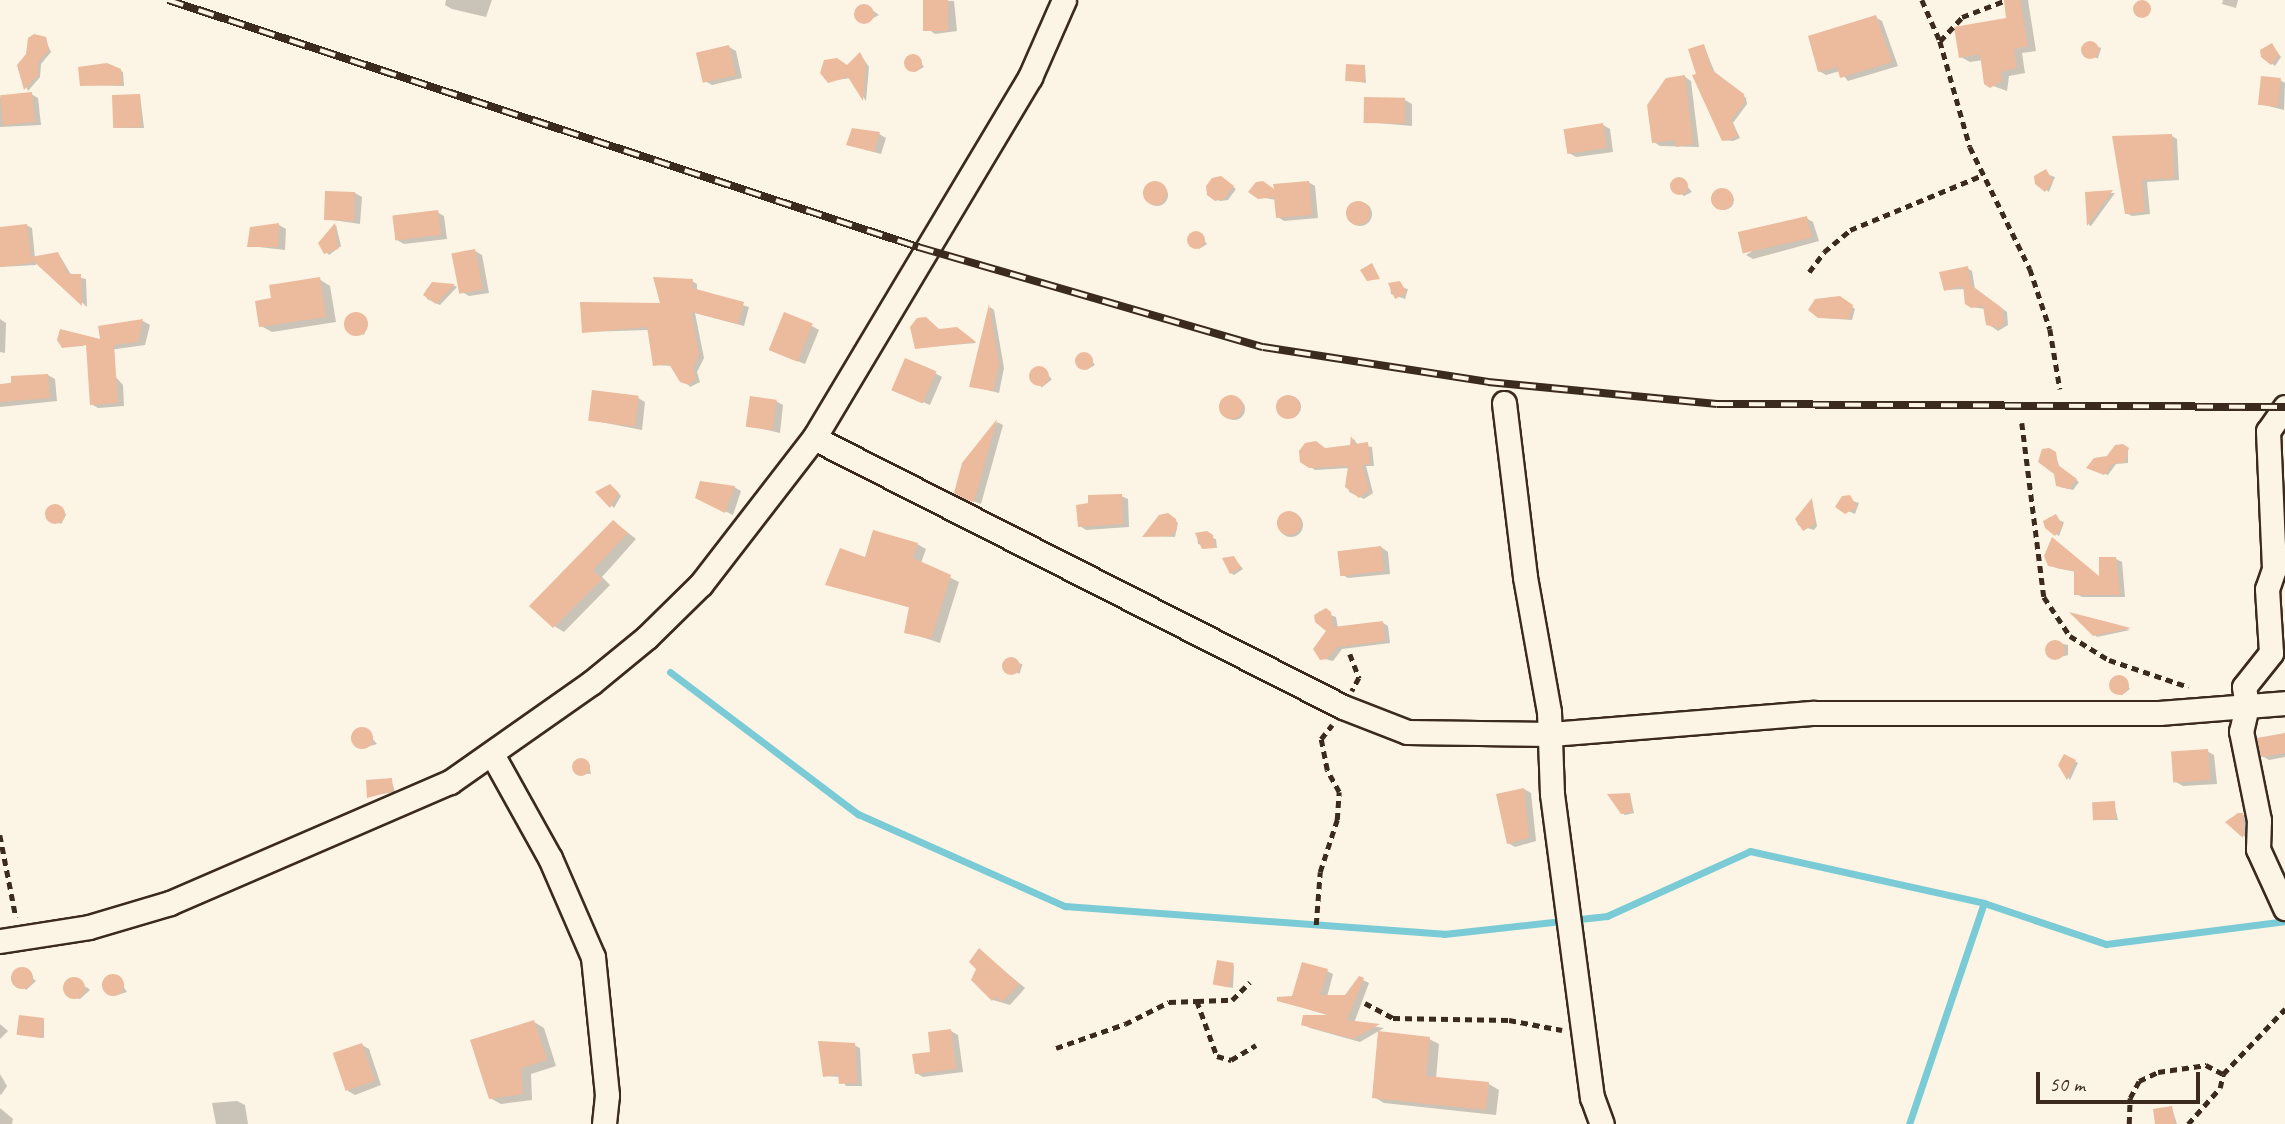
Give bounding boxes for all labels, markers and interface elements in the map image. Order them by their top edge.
scale bar [2040,1058,2204,1102]
text: 50 m [2049,1071,2085,1097]

